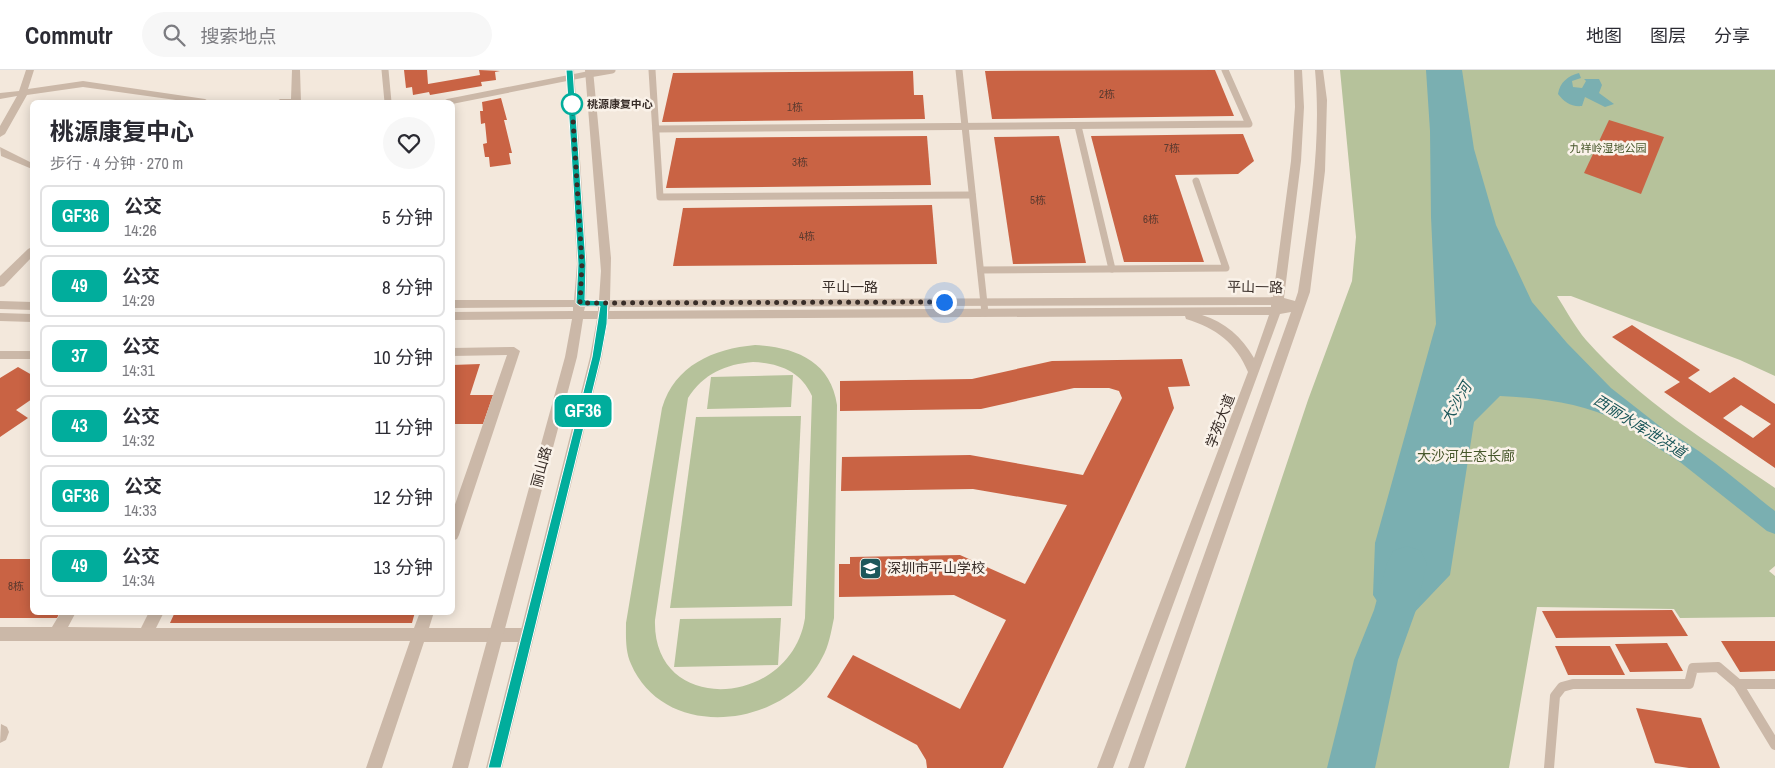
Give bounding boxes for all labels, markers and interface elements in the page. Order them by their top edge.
search box [142,12,492,57]
text: Commutr [25,19,112,51]
icon: search [160,21,188,49]
text: 搜索地点 [200,23,276,49]
text: 地图 [1586,23,1622,48]
text: 图层 [1650,23,1686,48]
text: 分享 [1714,23,1750,48]
house number: 2栋 [1099,87,1115,101]
marker: 桃源康复中心 [561,93,583,115]
place label: 桃源康复中心 [587,97,653,111]
house number: 1栋 [787,100,803,114]
text: 桃源康复中心 [50,115,194,147]
button: heart [383,117,435,169]
house number: 7栋 [1164,141,1180,155]
park label: 九祥岭湿地公园 [1570,141,1647,155]
text: 步行 · 4 分钟 · 270 m [50,152,183,174]
house number: 3栋 [792,155,808,169]
text: 公交 [124,193,162,219]
house number: 5栋 [1030,193,1046,207]
text: GF36 [62,203,99,228]
text: 5 分钟 [382,204,433,230]
house number: 6栋 [1143,212,1159,226]
text: 14:26 [124,219,157,241]
house number: 4栋 [799,229,815,243]
text: 公交 [122,263,160,289]
text: 49 [71,273,88,298]
text: 8 分钟 [382,274,433,300]
street label: 平山一路 [822,278,878,296]
street label: 平山一路 [1227,278,1283,296]
text: 14:29 [122,289,155,311]
your location [932,290,957,315]
text: 公交 [122,333,160,359]
text: 37 [71,343,88,368]
text: 10 分钟 [373,344,433,370]
text: 14:31 [122,359,155,381]
water label: 大沙河 [1436,376,1478,428]
water label: 西丽水库泄洪道 [1590,389,1692,464]
street label: 学苑大道 [1202,392,1238,450]
line badge: GF36 [548,395,618,427]
text: GF36 [565,398,601,423]
text: 公交 [122,403,160,429]
text: 43 [71,413,88,438]
text: 11 分钟 [374,414,433,440]
text: 14:32 [122,429,155,451]
street label: 丽山路 [527,444,555,490]
park label: 大沙河生态长廊 [1417,447,1515,465]
text: 公交 [124,473,162,499]
text: GF36 [62,483,99,508]
text: 12 分钟 [373,484,433,510]
text: 14:33 [124,499,157,521]
text: 公交 [122,543,160,569]
text: 49 [71,553,88,578]
text: 13 分钟 [373,554,433,580]
school or university icon: 深圳市平山学校 [859,556,883,580]
place label: 深圳市平山学校 [887,559,985,577]
text: 14:34 [122,569,155,591]
house number: 8栋 [8,579,24,593]

